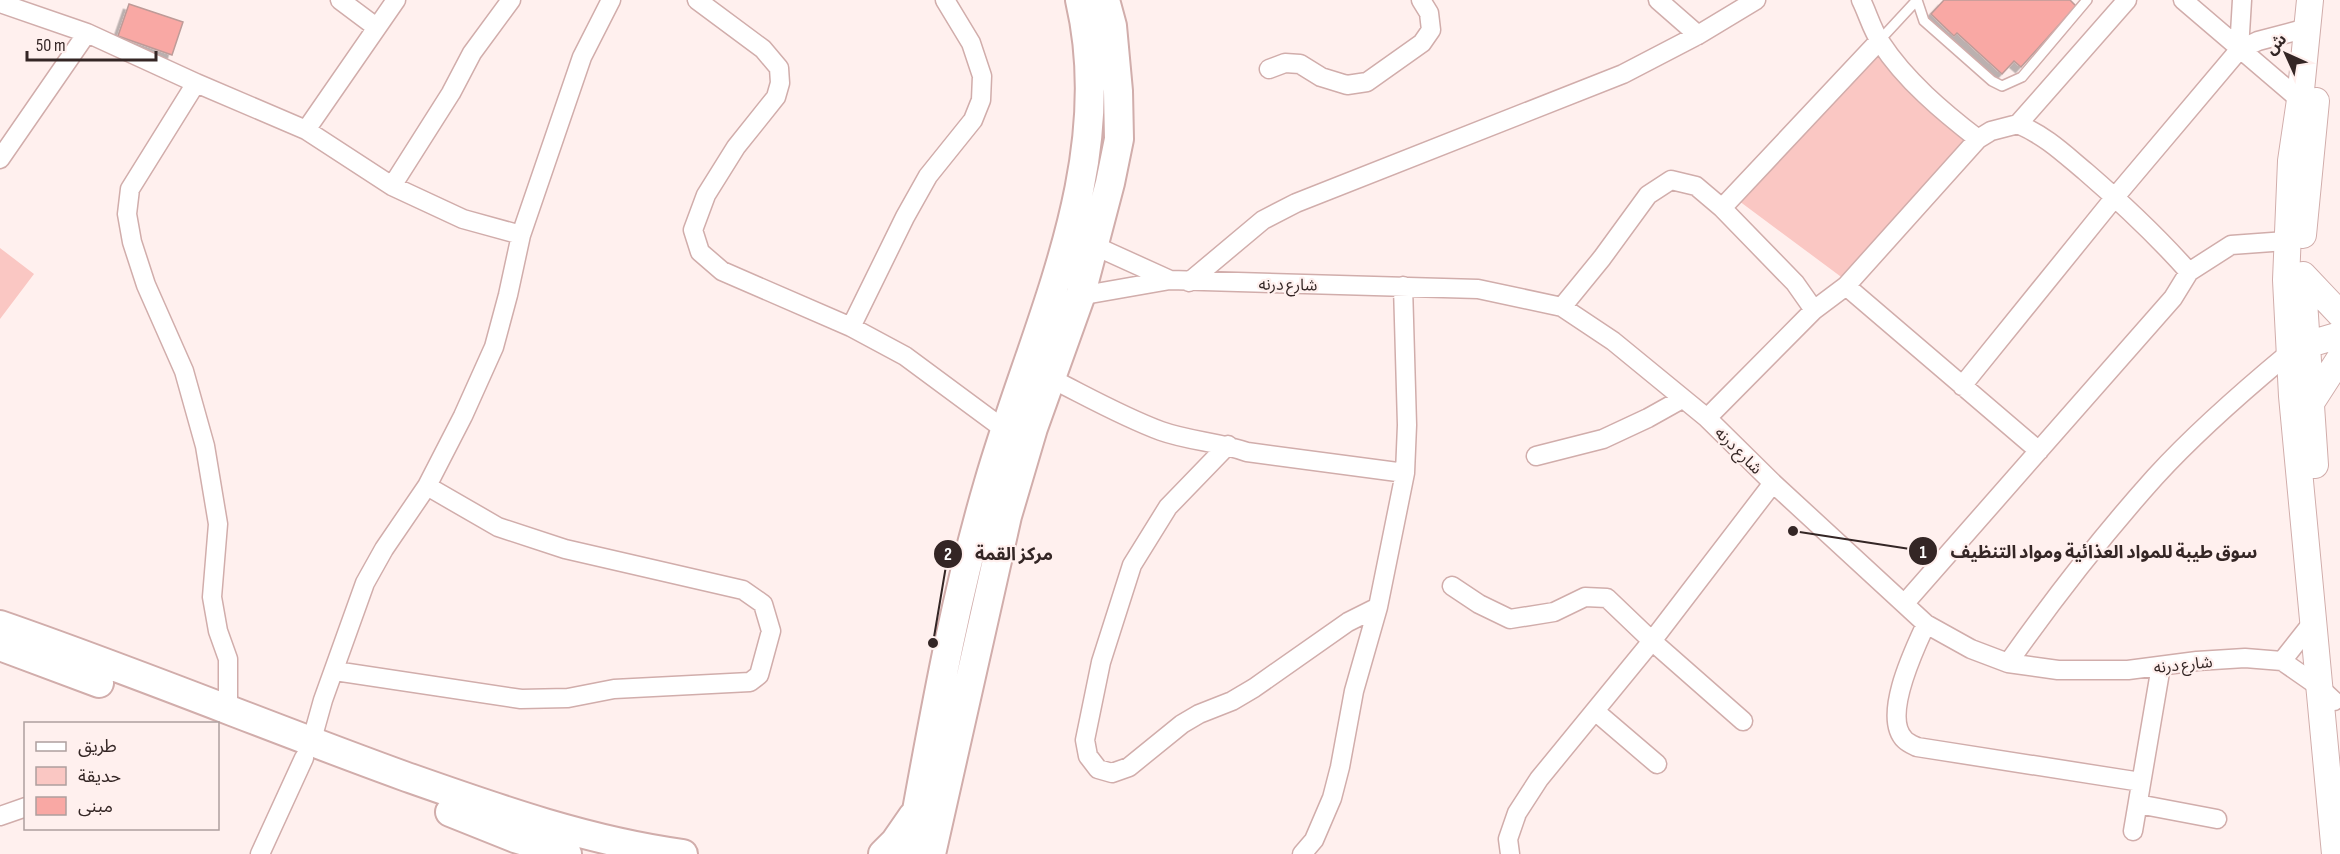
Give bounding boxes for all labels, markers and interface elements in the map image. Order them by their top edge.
scale bar [27,24,156,62]
north arrow [2256,24,2316,84]
text: ش [2262,30,2291,59]
text: 50 m [36,35,66,56]
street label: شارع درنه [1258,275,1318,298]
street label: شارع درنه [1709,424,1765,480]
callout: سوق طيبة للمواد العذائية ومواد التنظيف [1908,533,2269,569]
callout: مركز القمة [933,536,1065,572]
text: 1 [1919,542,1927,563]
text: سوق طيبة للمواد العذائية ومواد التنظيف [1951,542,2257,563]
text: 2 [944,544,952,565]
text: مركز القمة [975,544,1053,565]
street label: شارع درنه [2153,653,2214,680]
legend [24,722,219,830]
text: طريق [78,736,117,757]
text: حديقة [78,766,121,787]
text: مبنى [78,796,113,817]

